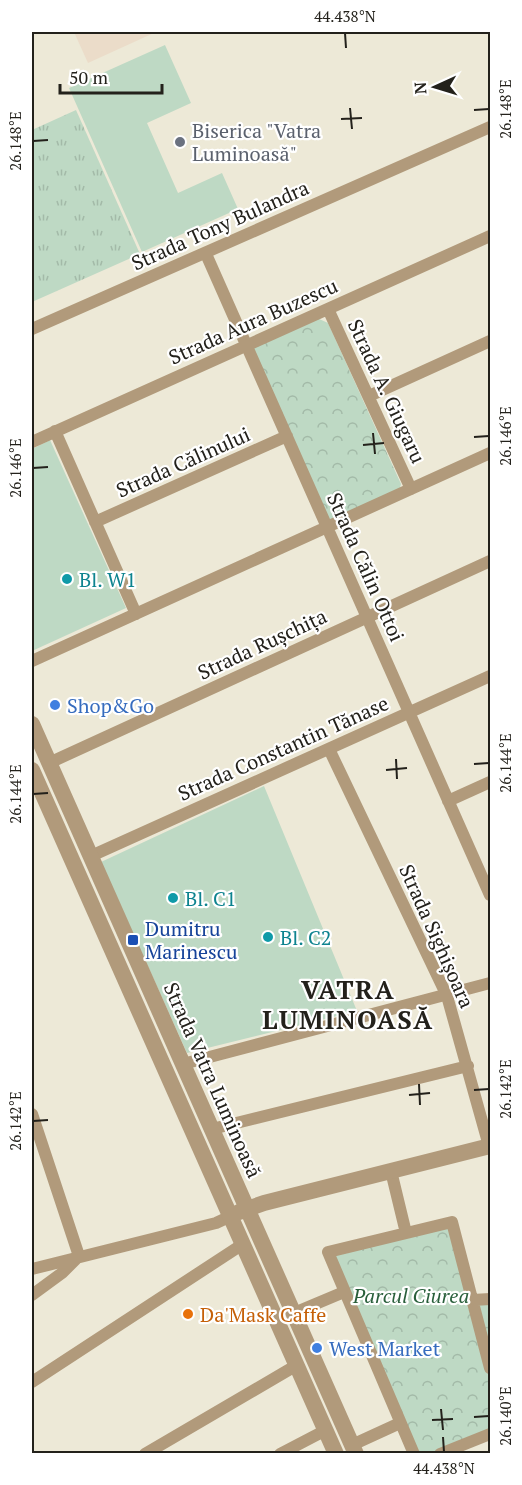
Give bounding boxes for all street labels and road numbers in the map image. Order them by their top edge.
street label: Strada Tony Bulandra [127,174,313,276]
street label: Strada Aura Buzescu [164,272,342,370]
street label: Strada A. Giugaru [342,315,432,467]
street label: Strada Călinului [112,420,254,504]
street label: Strada Călin Ottoi [321,488,411,646]
street label: Strada Rușchița [193,602,331,686]
street label: Strada Constantin Tănase [173,689,393,807]
street label: Strada Sighișoara [393,860,481,1012]
street label: Strada Vatra Luminoasă [158,978,268,1182]

